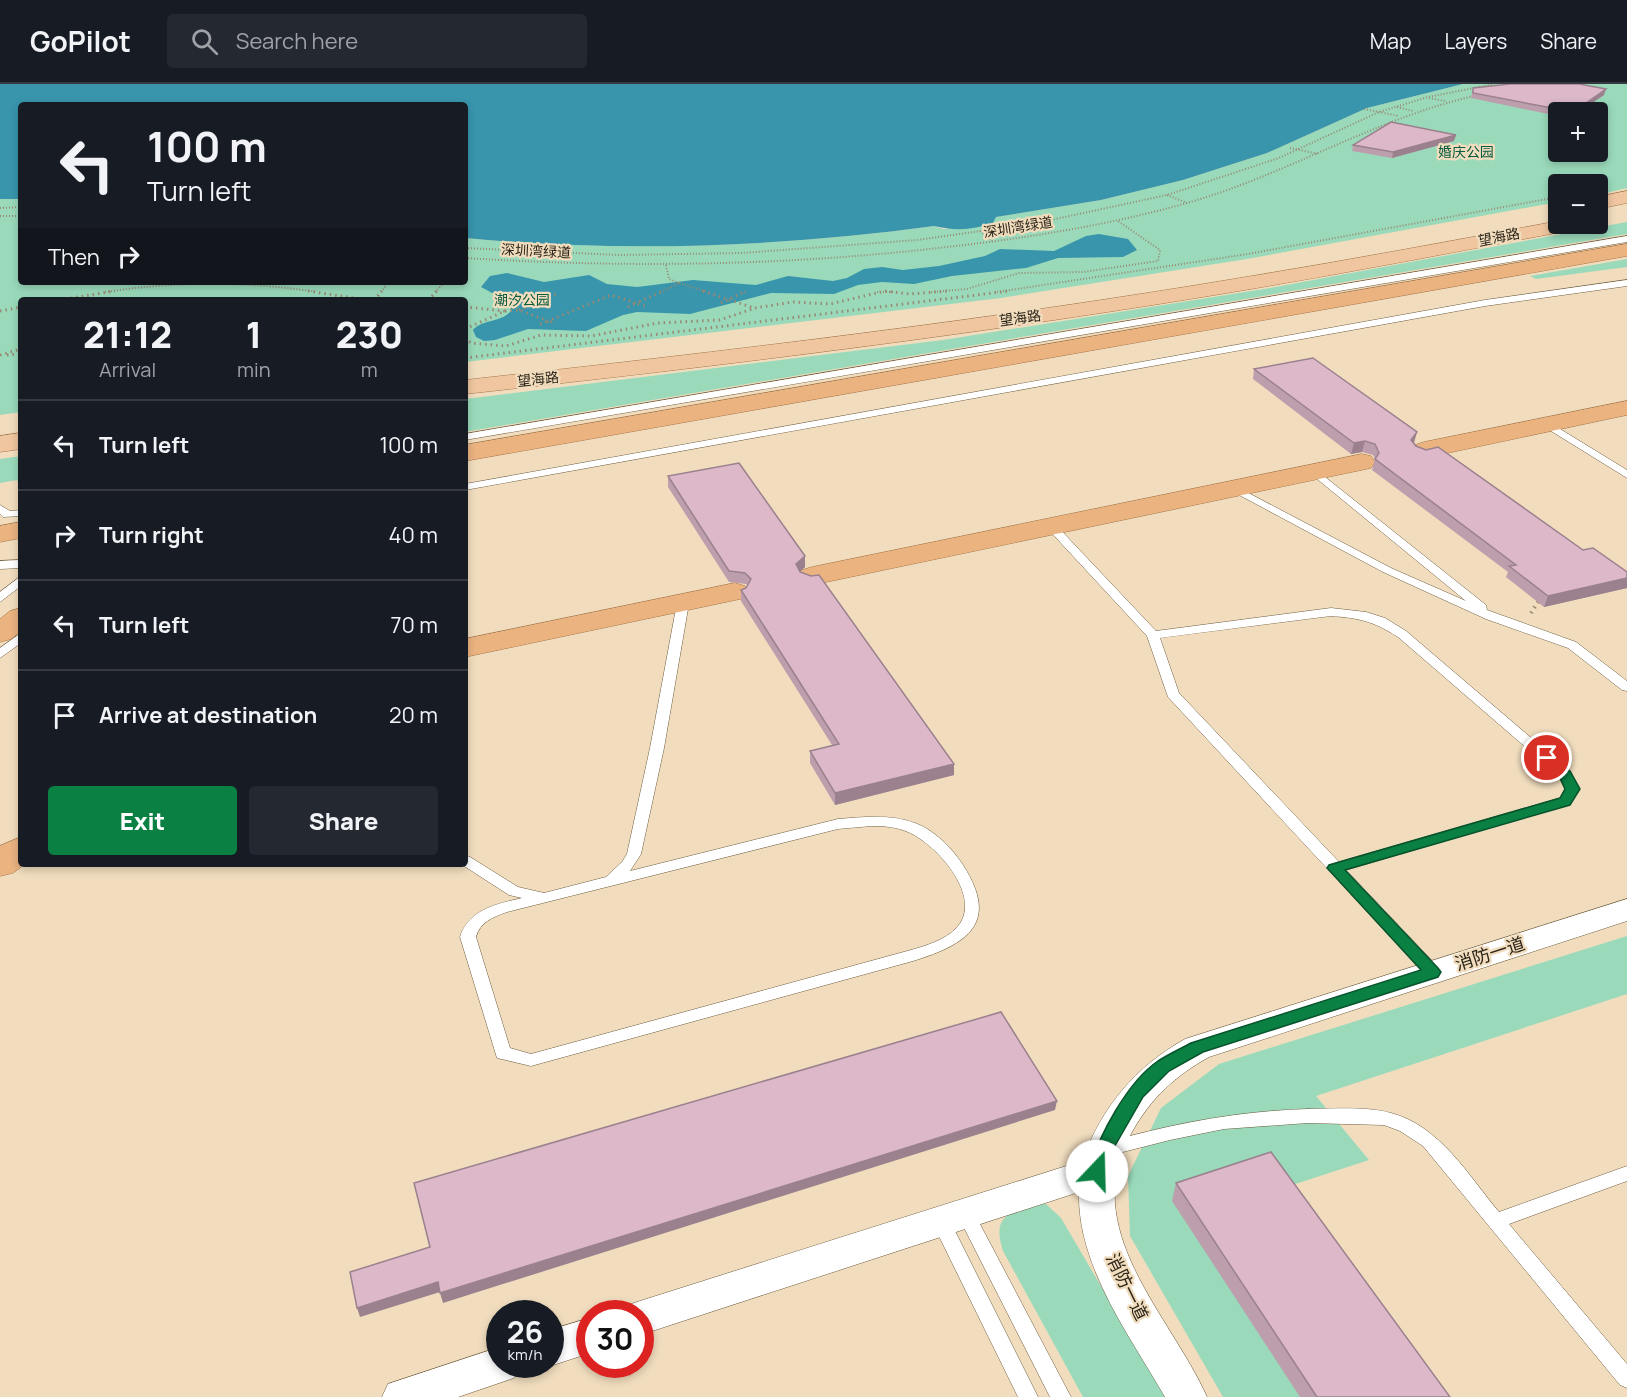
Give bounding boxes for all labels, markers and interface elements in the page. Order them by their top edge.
search box [167,14,587,68]
text: GoPilot [30,22,131,60]
icon: search [188,25,221,58]
text: Search here [236,26,358,56]
text: Map [1370,27,1411,55]
text: Layers [1444,27,1507,55]
text: Share [1540,27,1597,55]
map controls [1548,102,1608,234]
button: + [1548,102,1608,162]
text: 100 m [147,117,267,175]
icon: left [48,126,126,204]
park label: 婚庆公园 [1438,142,1494,161]
text: Turn left [147,172,251,209]
button: − [1548,174,1608,234]
street label: 深圳湾绿道 [982,212,1054,241]
street label: 望海路 [1476,223,1521,250]
street label: 深圳湾绿道 [501,239,571,262]
icon: right [112,240,145,273]
text: Then [48,242,100,272]
park label: 潮汐公园 [494,290,550,309]
street label: 望海路 [998,305,1042,330]
text: 21:12 [83,310,172,359]
text: 1 [246,310,262,359]
text: 230 [336,310,403,359]
text: Arrival [99,356,156,383]
text: min [237,356,271,383]
text: m [361,356,378,383]
street label: 望海路 [516,367,560,390]
icon: left [48,429,81,462]
text: Turn left [99,430,189,460]
text: 100 m [380,430,438,460]
icon: right [48,519,81,552]
text: Turn right [99,520,204,550]
text: 40 m [389,520,438,550]
icon: left [48,609,81,642]
text: Turn left [99,610,189,640]
text: 70 m [390,610,438,640]
icon: arrive [48,699,81,732]
text: Arrive at destination [99,700,317,730]
text: 20 m [389,700,438,730]
pin [1521,732,1572,783]
icon: arrive [1530,741,1563,774]
button: Exit [48,786,237,855]
button: Share [249,786,438,855]
street label: 消防一道 [1452,931,1528,976]
position arrow [1065,1139,1129,1203]
street label: 消防一道 [1101,1249,1154,1324]
speed limit sign: 30 [576,1300,654,1378]
text: 26 [507,1311,543,1352]
text: km/h [508,1344,542,1365]

